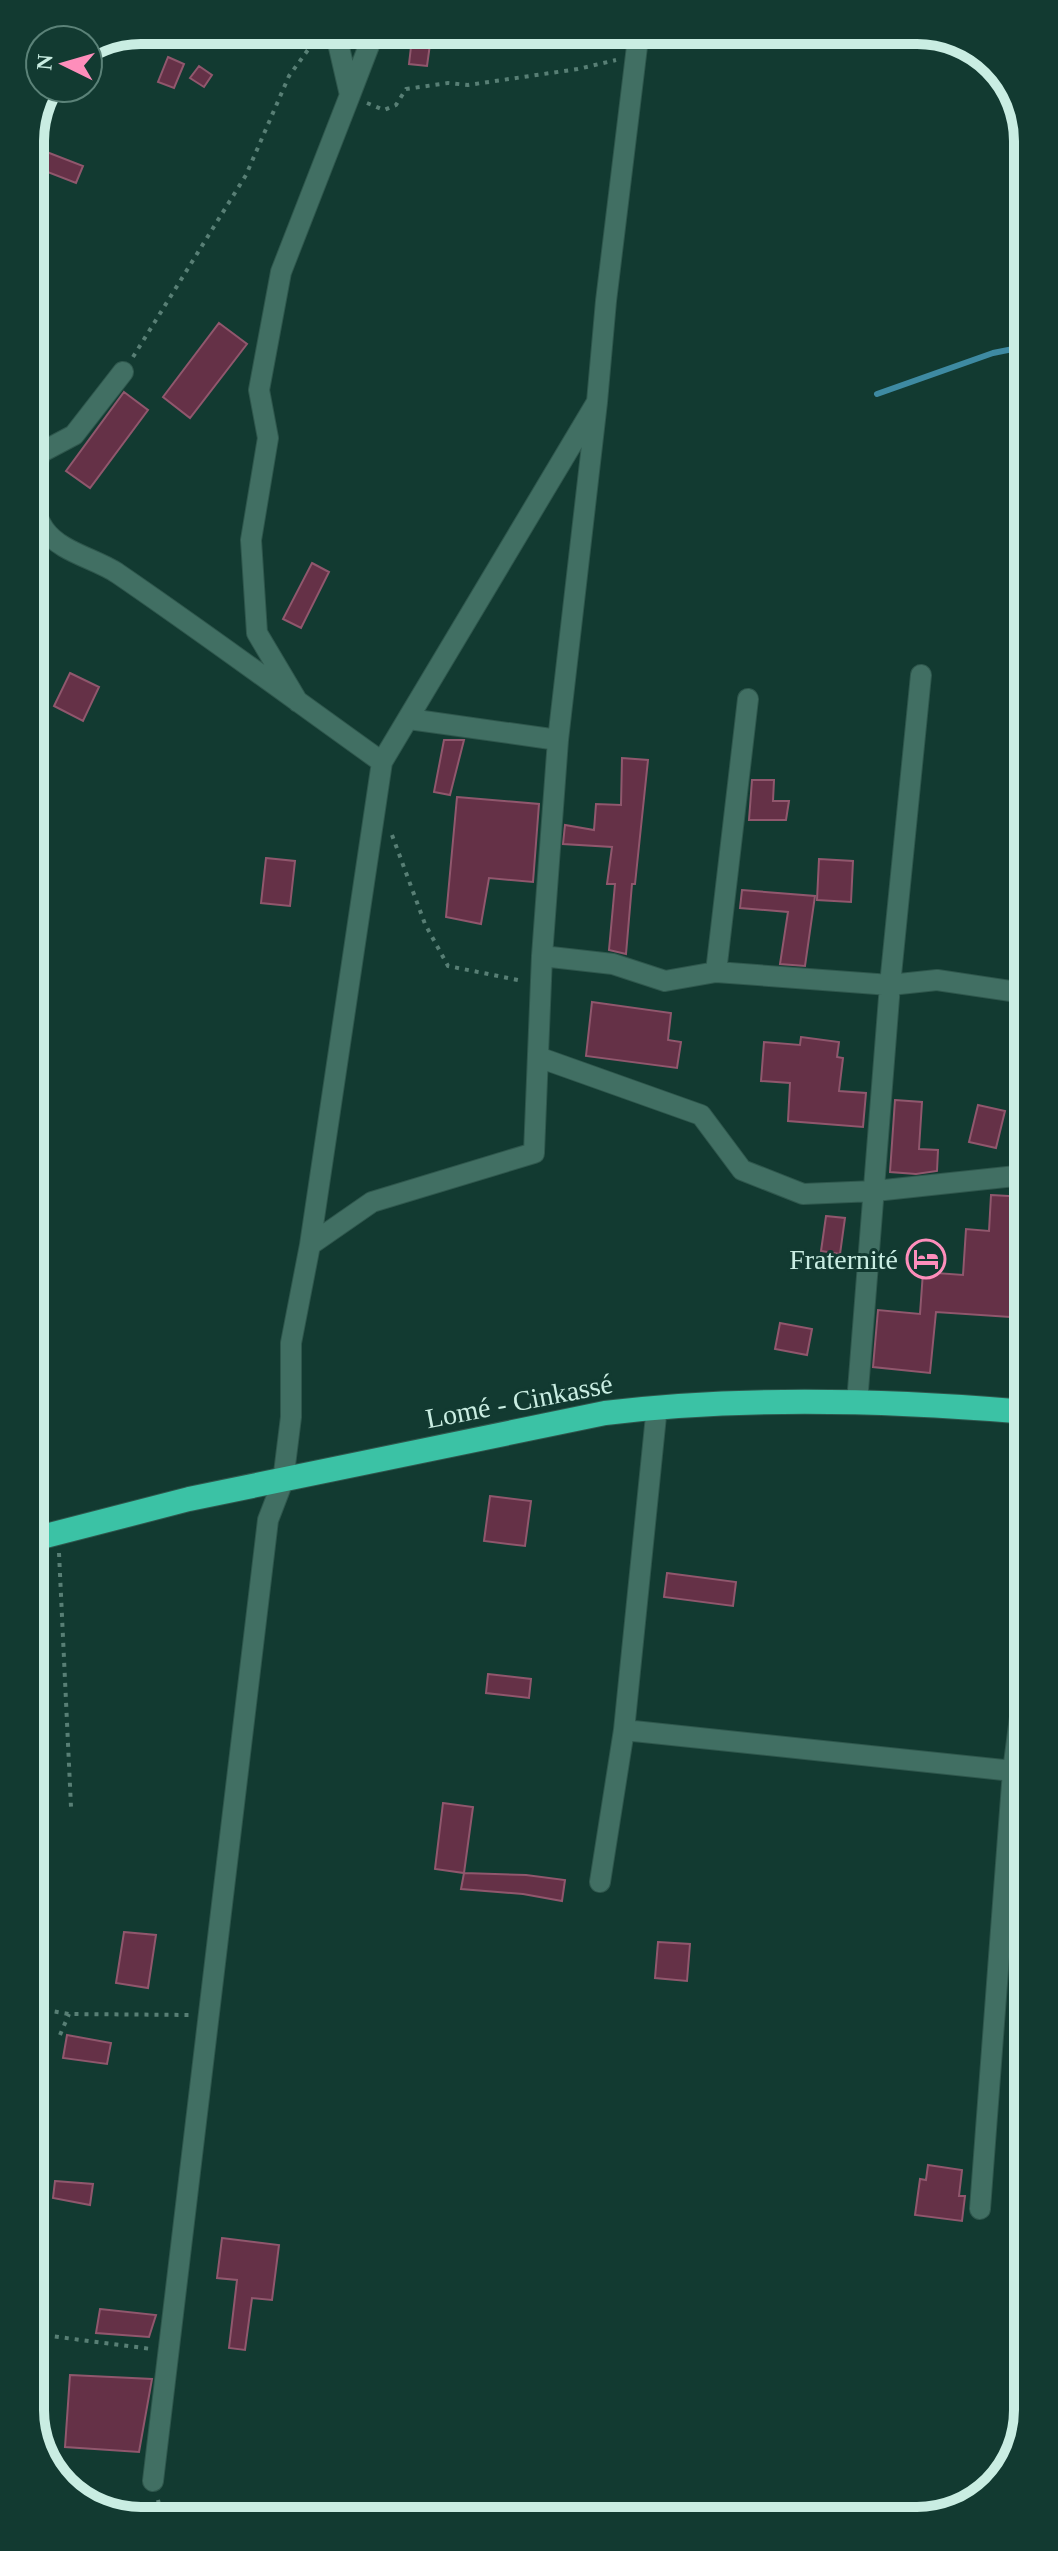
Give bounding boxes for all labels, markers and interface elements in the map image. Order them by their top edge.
north arrow [24,24,104,104]
text: N [31,53,58,71]
hotel icon: Fraternité [905,1238,947,1280]
place label: Fraternité [789,1244,898,1275]
street label: Lomé - Cinkassé [423,1368,615,1434]

